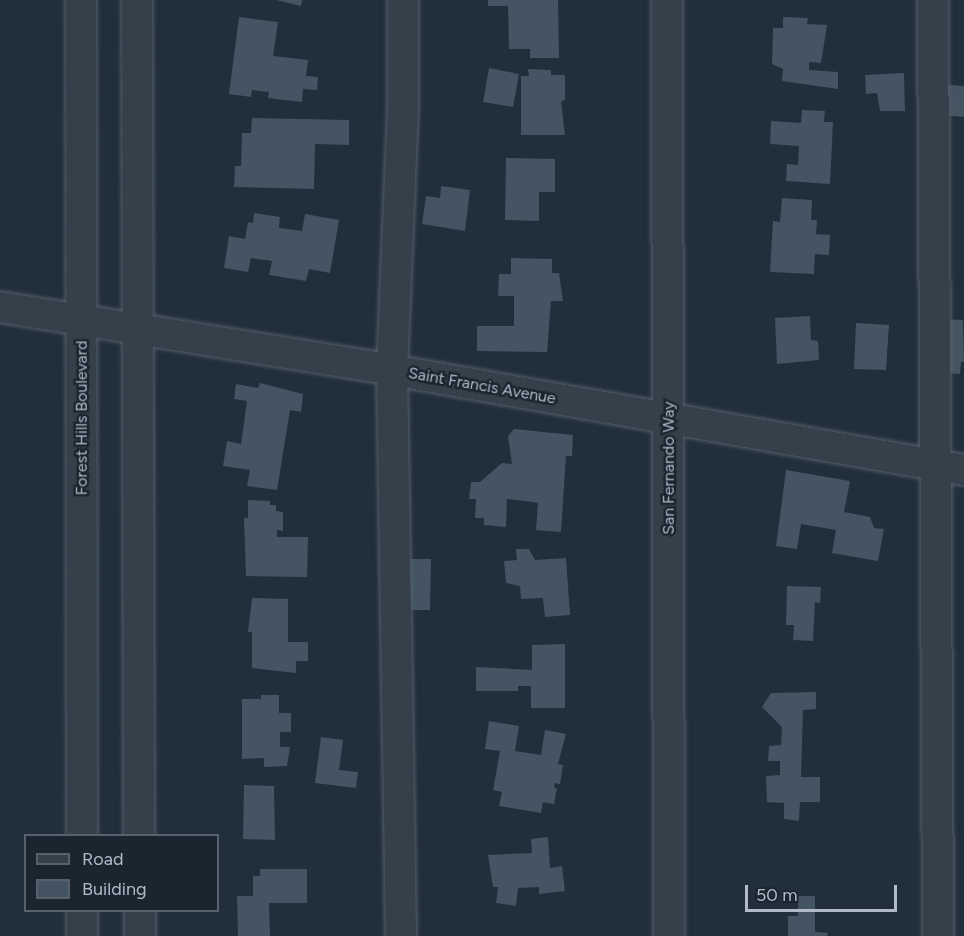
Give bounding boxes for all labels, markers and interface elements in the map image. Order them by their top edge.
street label: Forest Hills Boulevard [72,341,92,495]
street label: Saint Francis Avenue [407,364,557,408]
street label: San Fernando Way [659,401,679,535]
legend [24,834,219,912]
text: Road [82,848,123,870]
scale bar [748,873,900,911]
text: Building [82,878,147,900]
text: 50 m [756,884,798,906]

